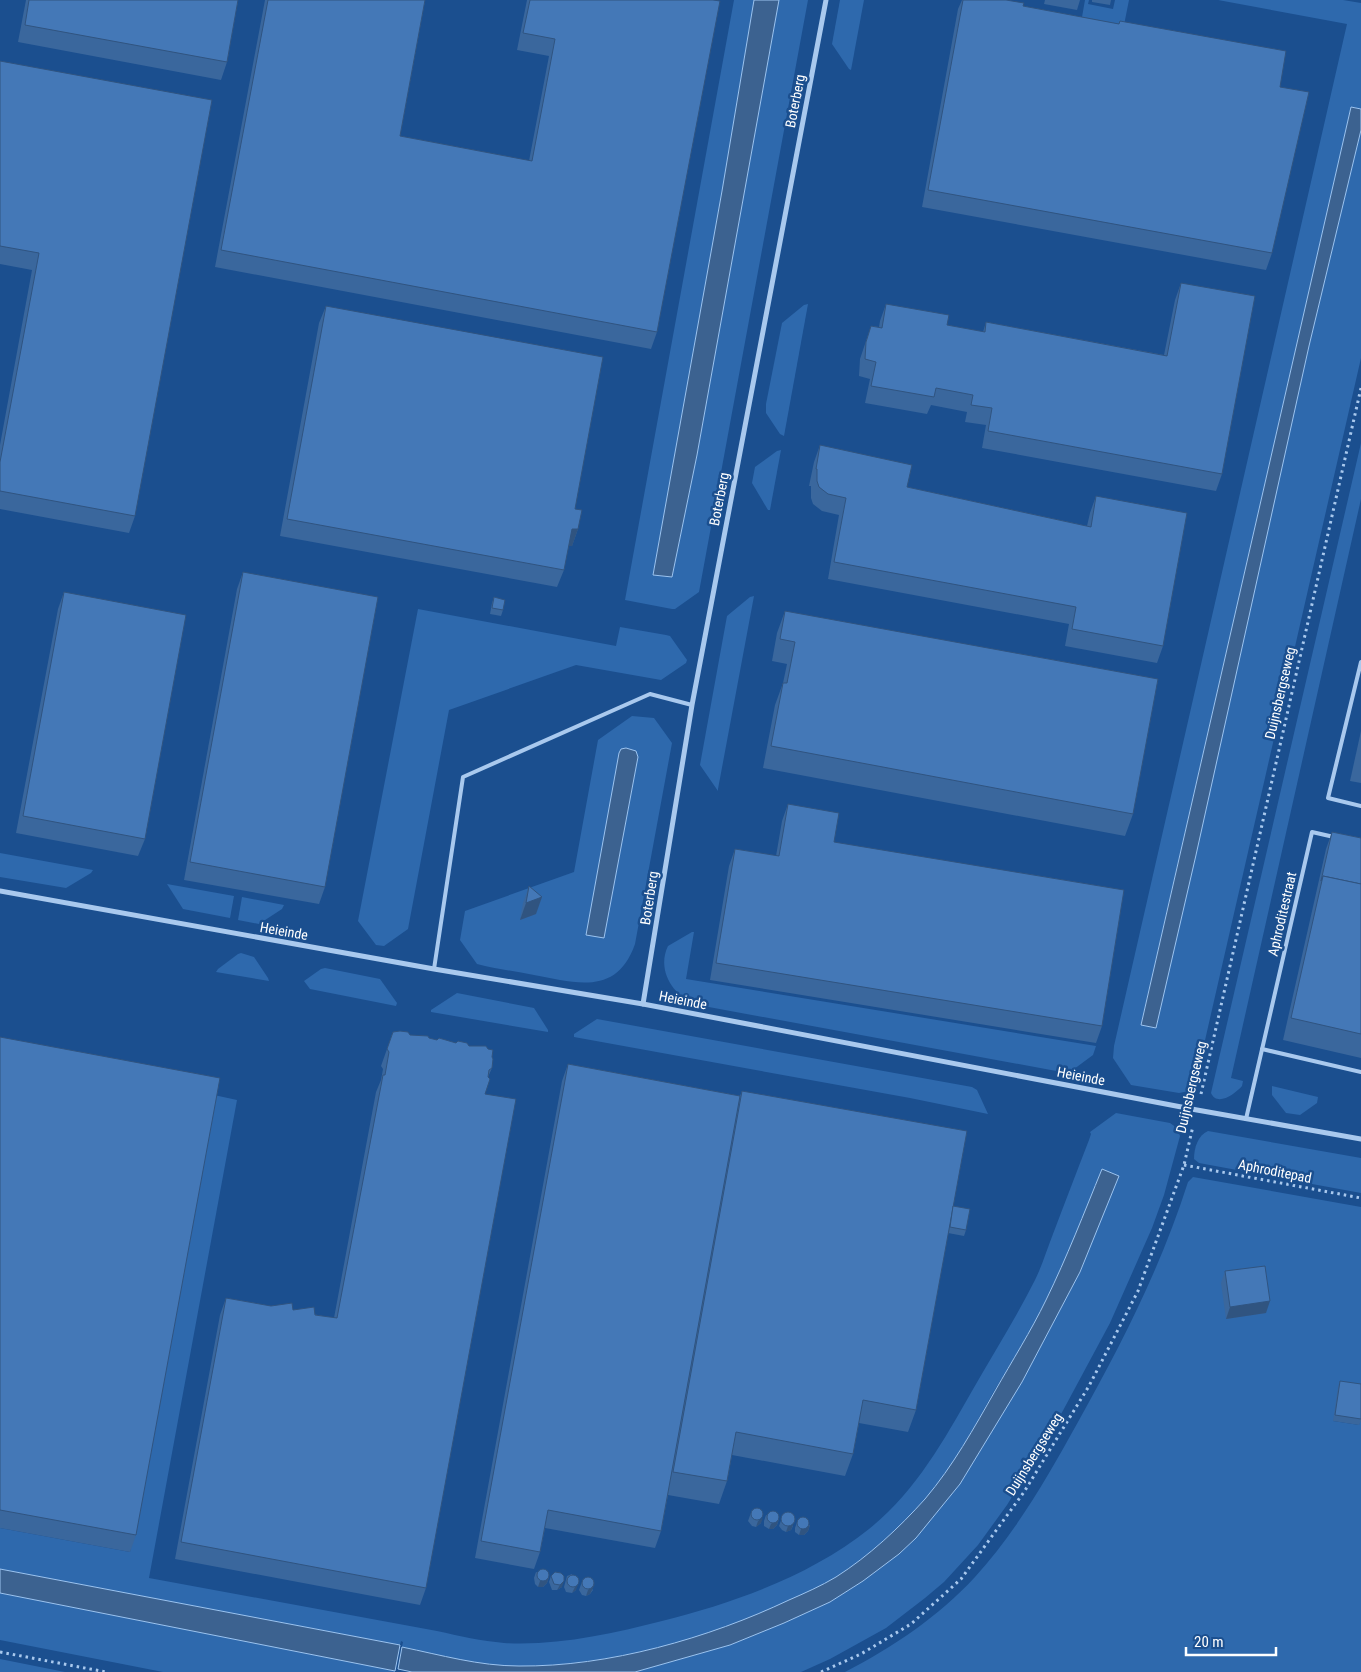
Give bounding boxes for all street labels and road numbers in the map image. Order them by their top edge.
street label: Boterberg [782,73,808,129]
street label: Boterberg [706,471,732,527]
street label: Duijnsbergseweg [1262,645,1298,741]
street label: Boterberg [637,870,661,926]
street label: Aphroditestraat [1265,870,1299,958]
street label: Heieinde [259,919,310,943]
street label: Heieinde [658,988,709,1013]
street label: Duijnsbergseweg [1173,1039,1209,1135]
street label: Heieinde [1056,1064,1107,1089]
street label: Aphroditepad [1237,1156,1313,1186]
street label: Duijnsbergseweg [1002,1410,1066,1498]

